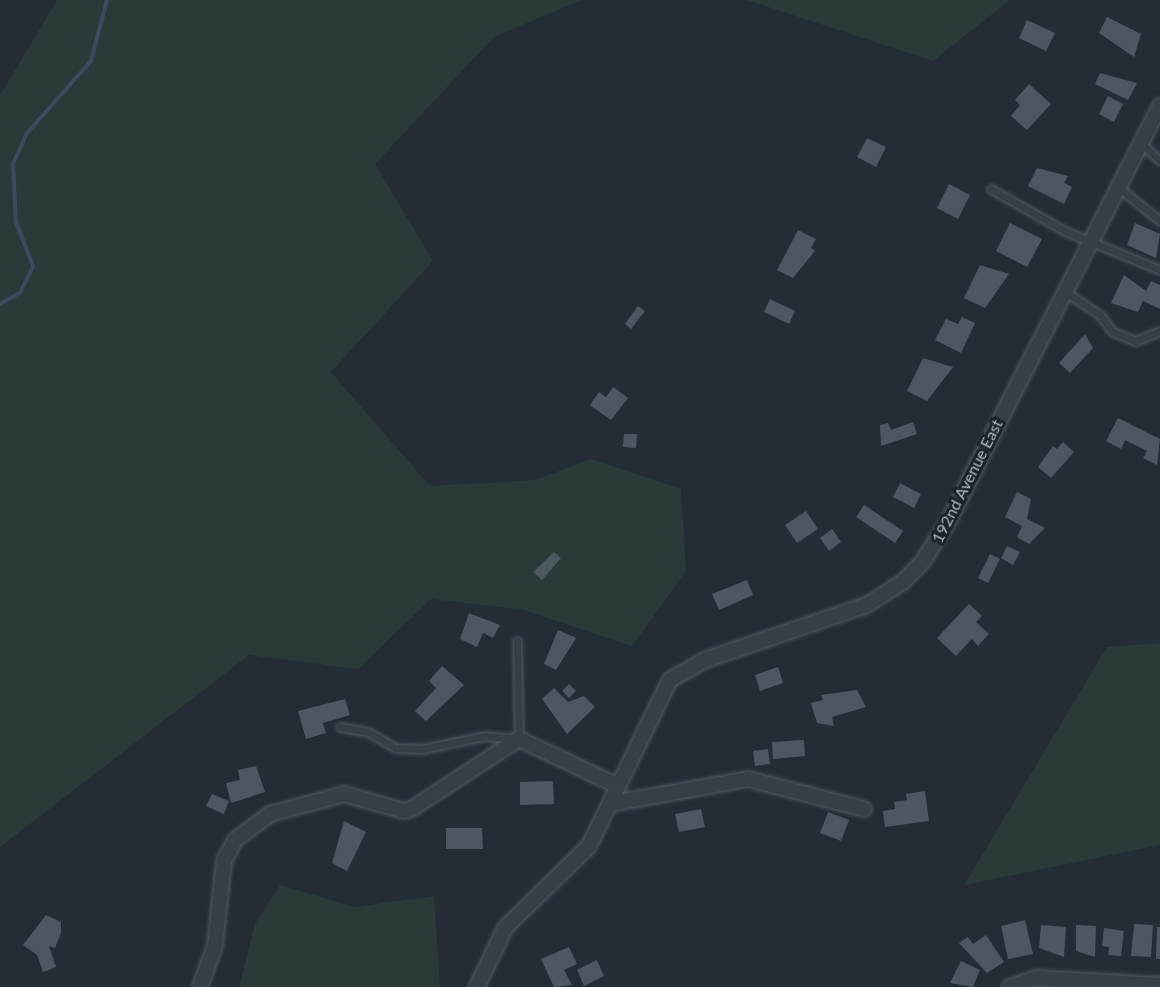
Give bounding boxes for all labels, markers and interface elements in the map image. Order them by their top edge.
street label: 192nd Avenue East [927,416,1007,546]

